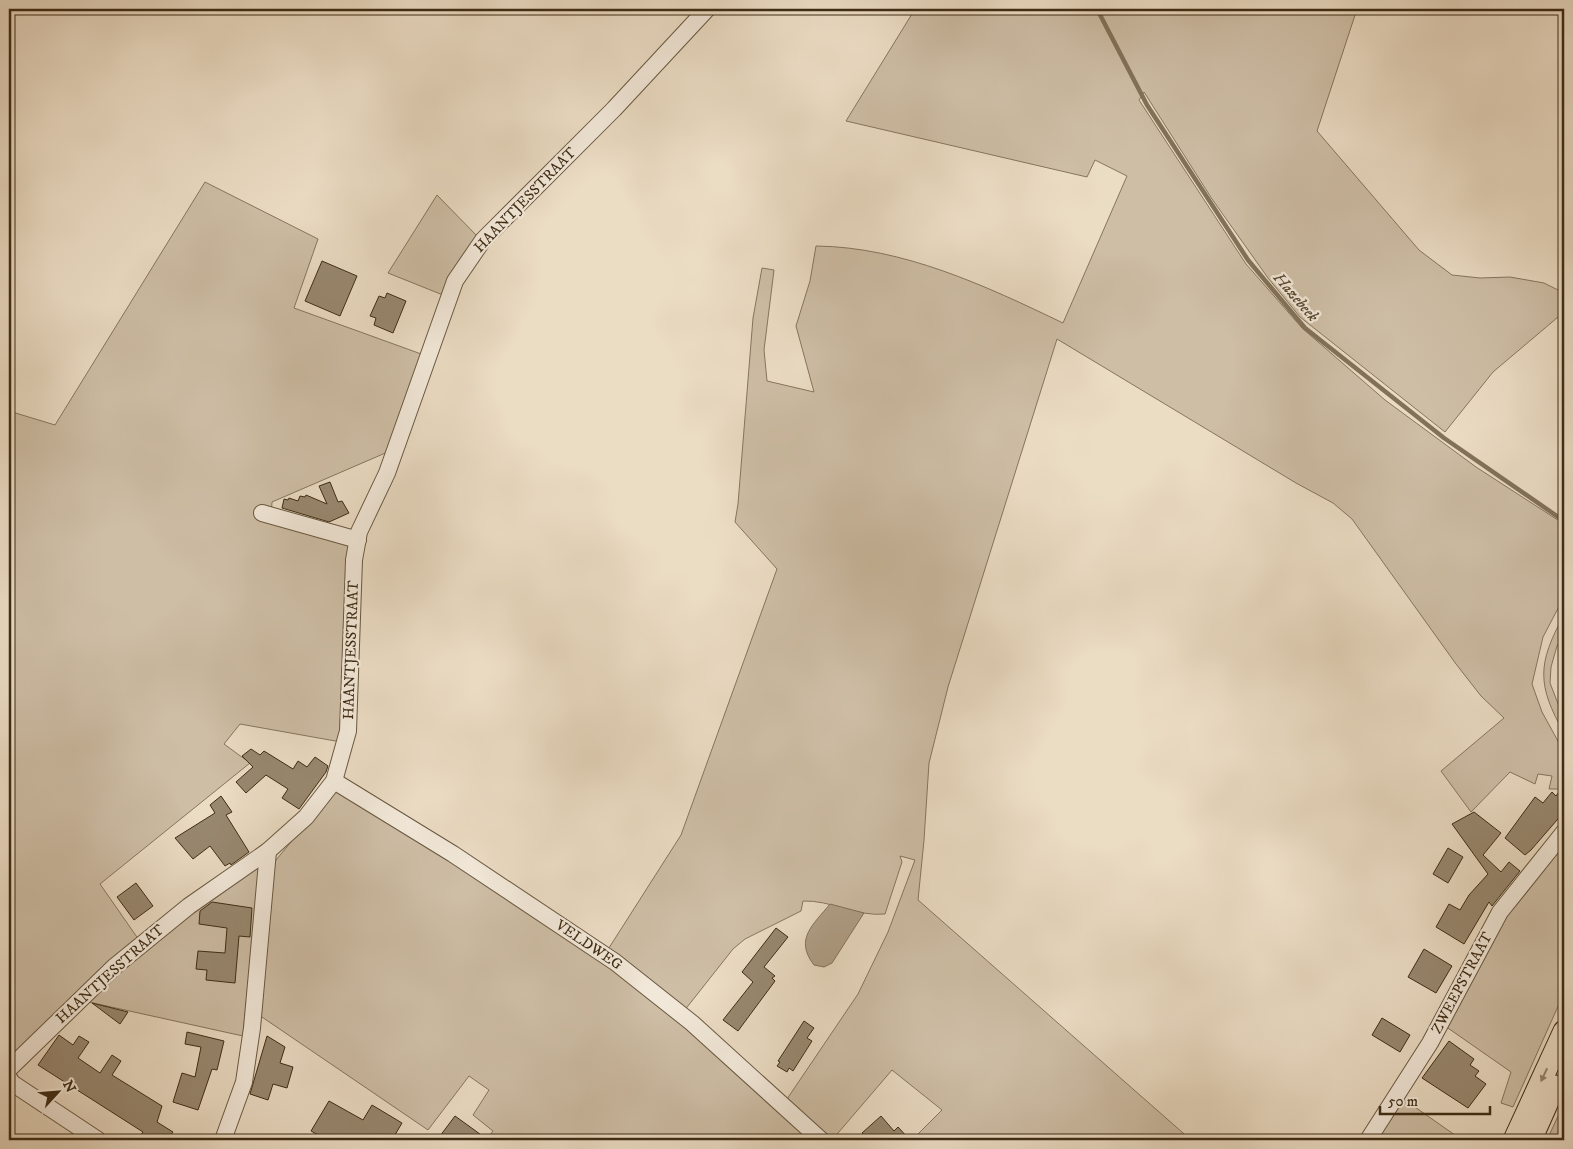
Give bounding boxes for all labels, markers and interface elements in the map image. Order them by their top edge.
street label: HAANTJESSTRAAT [470,143,581,257]
water label: Hazebeek [1268,267,1323,326]
street label: HAANTJESSTRAAT [339,579,363,720]
street label: VELDWEG [551,915,627,975]
street label: HAANTJESSTRAAT [52,920,169,1028]
street label: ZWEEPSTRAAT [1427,928,1497,1037]
north arrow [32,1066,82,1116]
one-way arrow [1540,1068,1548,1082]
text: N [58,1078,80,1096]
scale bar [1380,1084,1490,1116]
text: 50 m [1388,1092,1418,1111]

